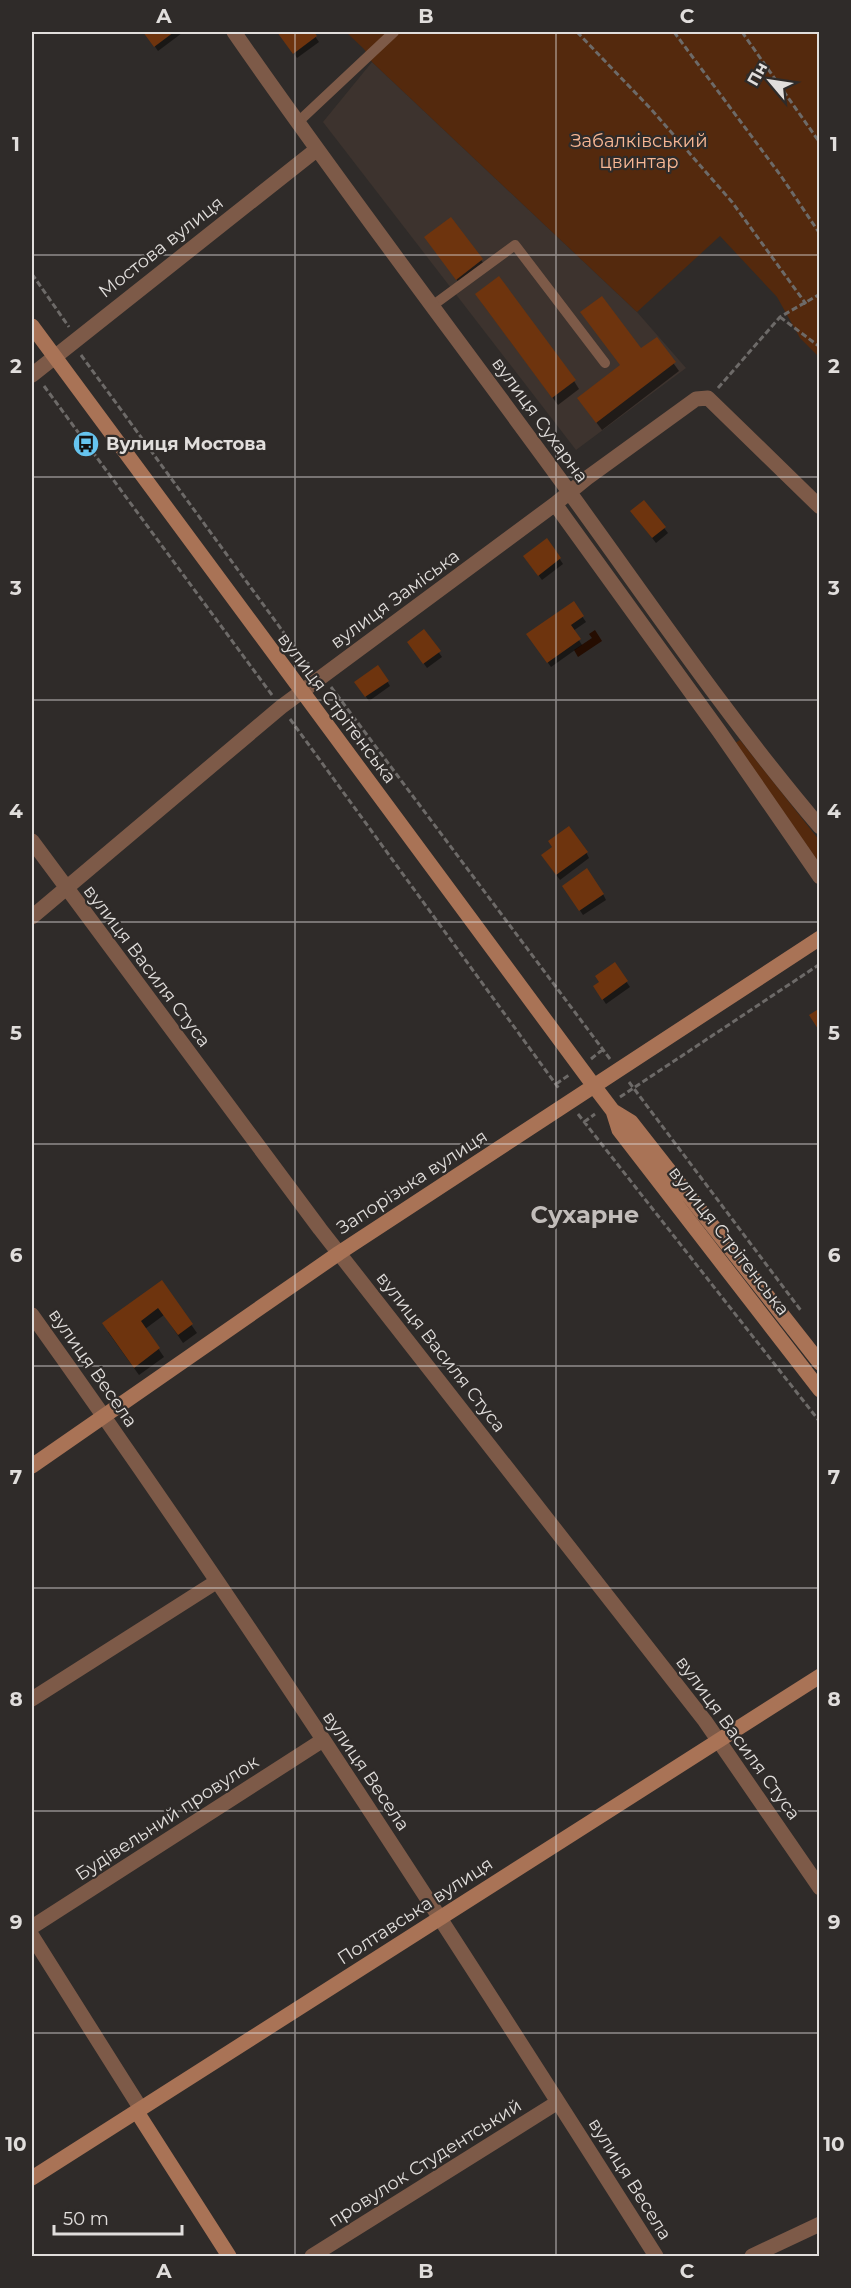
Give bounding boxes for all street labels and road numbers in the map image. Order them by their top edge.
street label: Мостова вулиця [94,192,228,302]
street label: вулиця Сухарна [487,353,593,487]
street label: вулиця Заміська [326,545,464,653]
street label: вулиця Стрітенська [273,628,401,788]
street label: вулиця Василя Стуса [79,881,215,1051]
street label: Запорізька вулиця [332,1125,492,1239]
street label: вулиця Стрітенська [664,1162,794,1320]
street label: вулиця Василя Стуса [372,1267,510,1437]
street label: вулиця Весела [44,1304,142,1432]
street label: вулиця Василя Стуса [671,1652,805,1824]
street label: вулиця Весела [318,1707,414,1835]
street label: Будівельний провулок [71,1750,263,1885]
street label: Полтавська вулиця [333,1853,497,1969]
street label: провулок Студентський [324,2094,526,2232]
street label: вулиця Весела [584,2114,676,2244]

